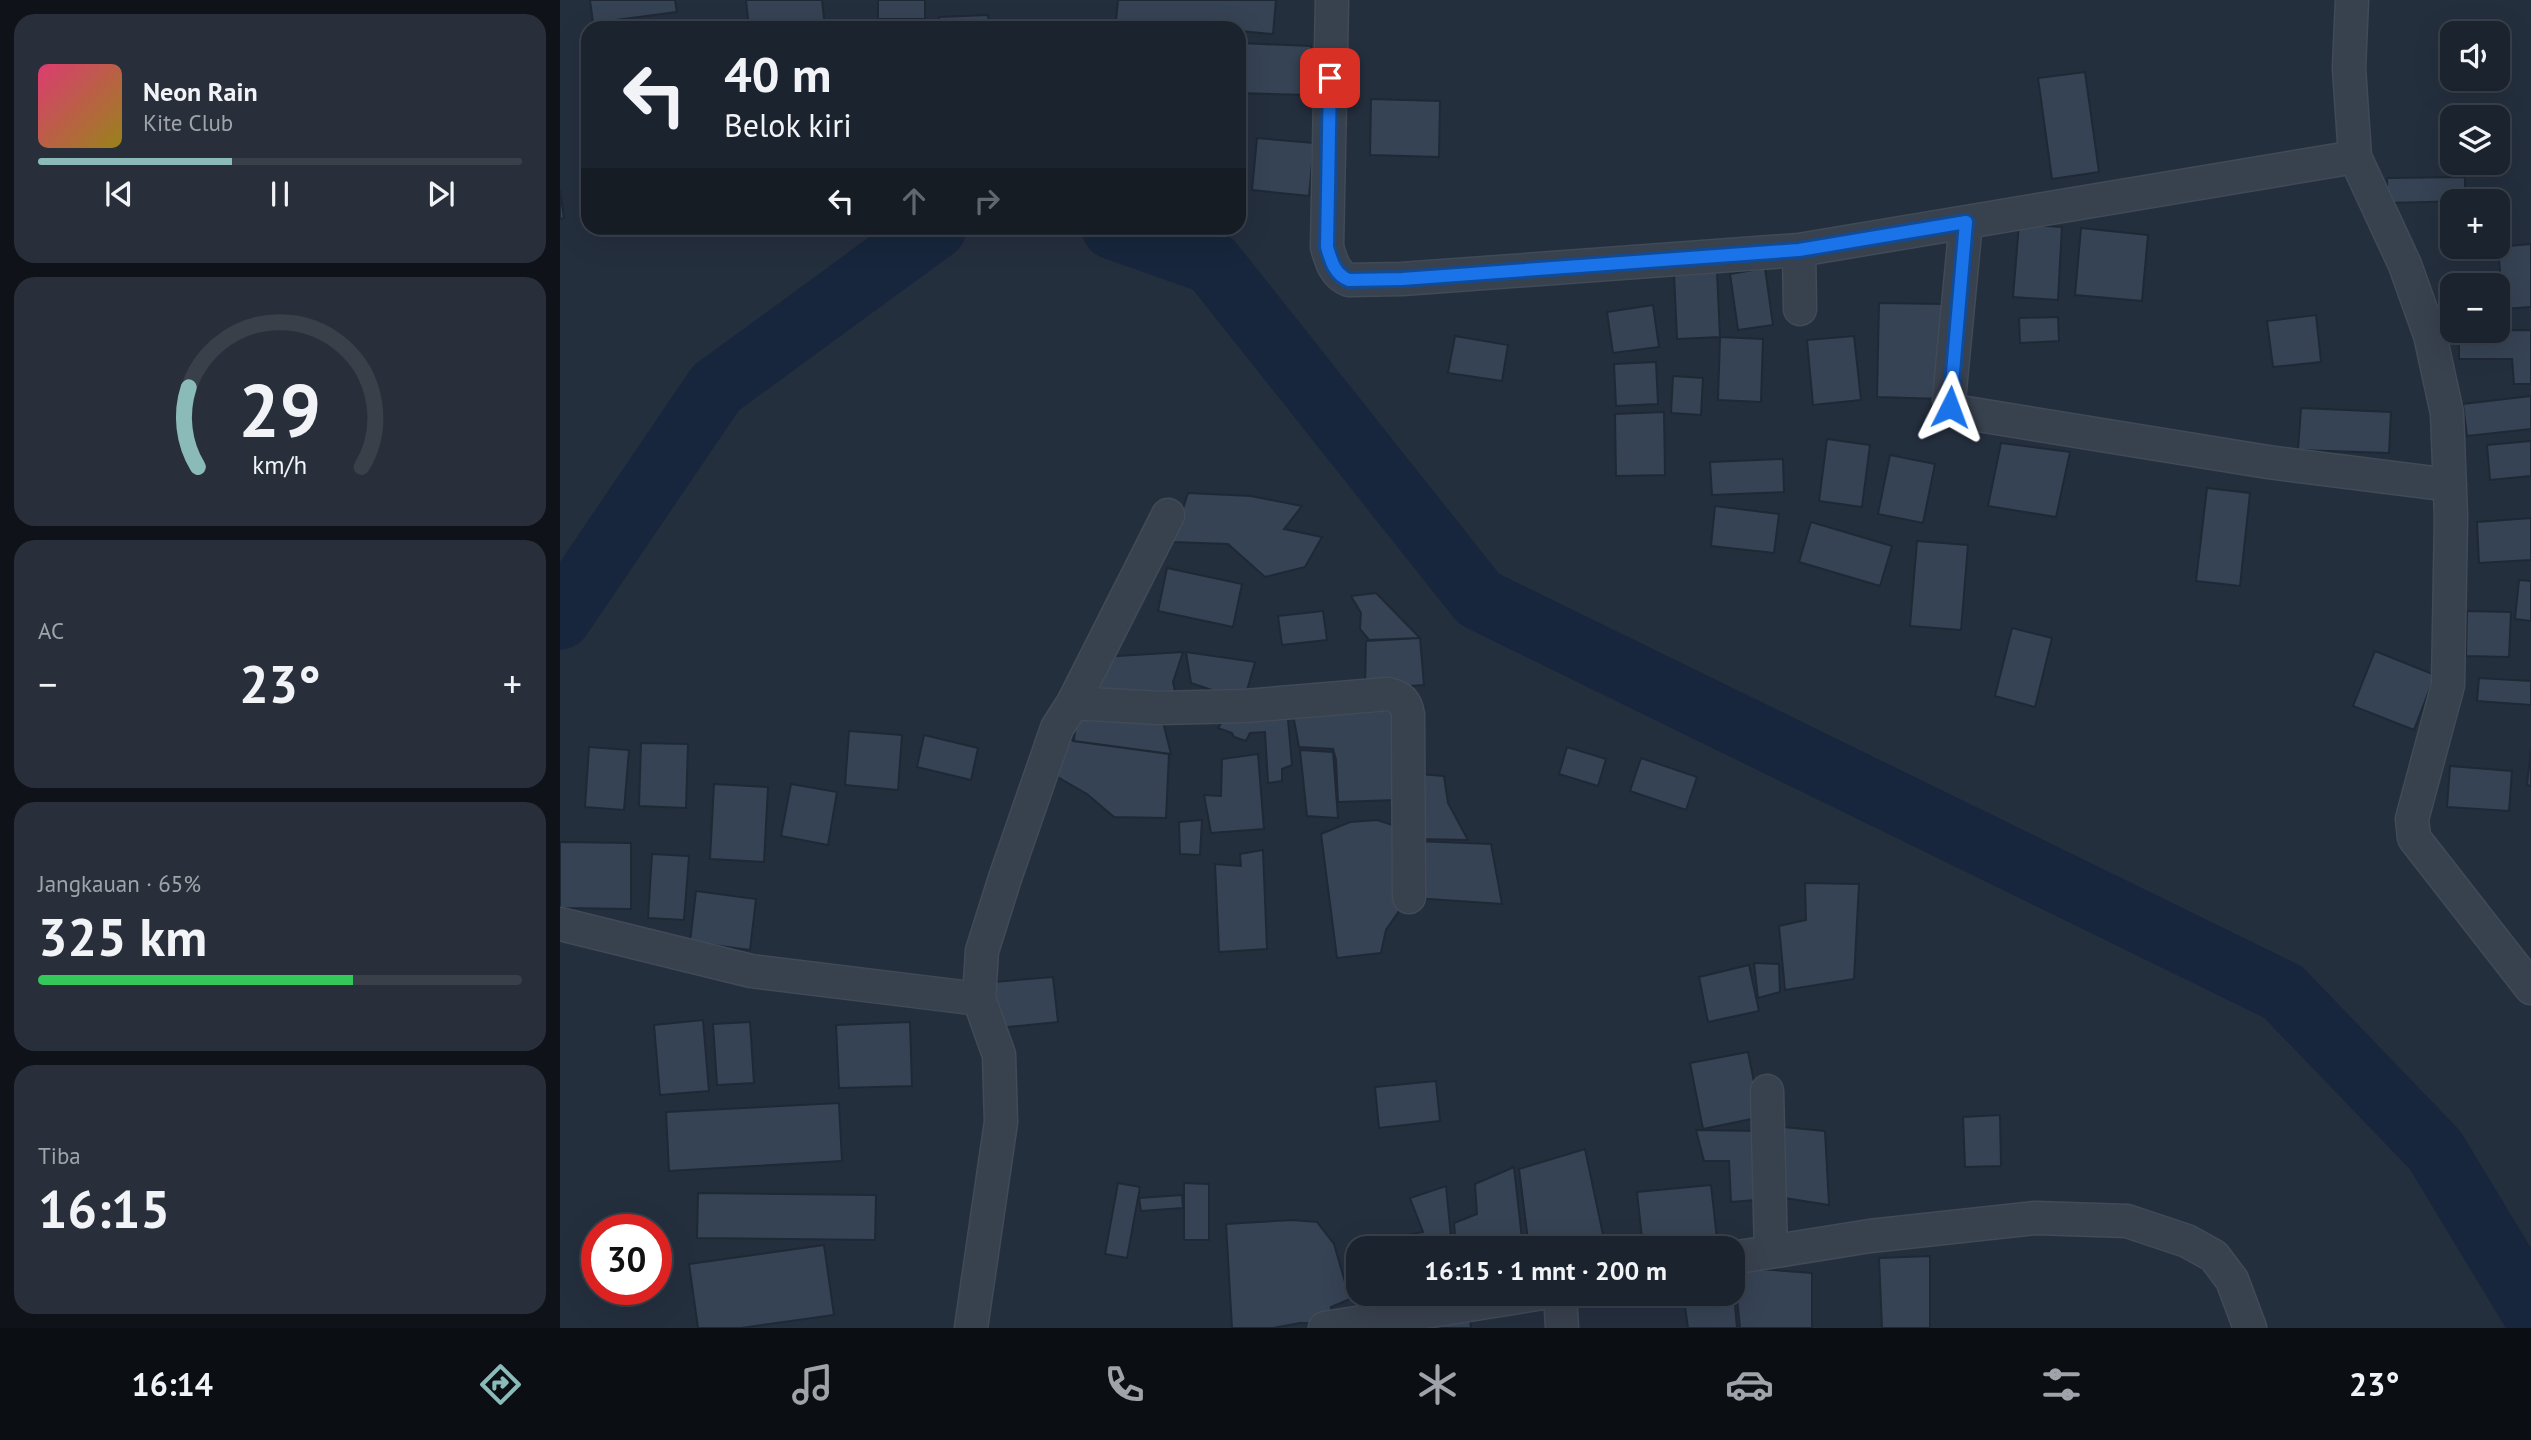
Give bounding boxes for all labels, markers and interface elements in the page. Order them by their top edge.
map controls [2440,21,2510,343]
button: sound [2440,21,2510,91]
text: 40 m [724,42,831,106]
pin [1300,48,1360,108]
icon: left [609,49,700,140]
icon: arrive [1311,59,1349,97]
text: Neon Rain [143,75,258,108]
text: Belok kiri [724,104,852,146]
button: layers [2440,105,2510,175]
text: Kite Club [143,108,233,137]
icon: previous [100,175,138,213]
icon: pause [261,175,299,213]
icon: next [422,175,460,213]
icon: left [822,182,860,220]
icon: ahead [895,182,933,220]
icon: right [968,182,1006,220]
button: + [2440,189,2510,259]
button: − [2440,273,2510,343]
text: 29 [239,364,321,458]
position arrow [1913,370,1987,444]
text: km/h [253,449,307,481]
text: AC [38,616,64,645]
text: 23° [239,650,321,717]
text: − [38,659,57,708]
text: + [503,659,522,708]
text: Jangkauan · 65% [38,869,201,898]
text: 325 km [38,903,207,970]
text: Tiba [38,1141,81,1170]
text: 16:15 [38,1175,170,1242]
speed limit sign: 30 [581,1214,672,1305]
text: 16:15 · 1 mnt · 200 m [1424,1254,1667,1287]
icon: directions [476,1360,525,1409]
icon: music [788,1360,837,1409]
icon: phone [1100,1360,1149,1409]
icon: climate [1413,1360,1462,1409]
icon: car [1725,1360,1774,1409]
icon: filters [2037,1360,2086,1409]
text: 16:14 [132,1363,213,1405]
text: 23° [2349,1363,2399,1405]

